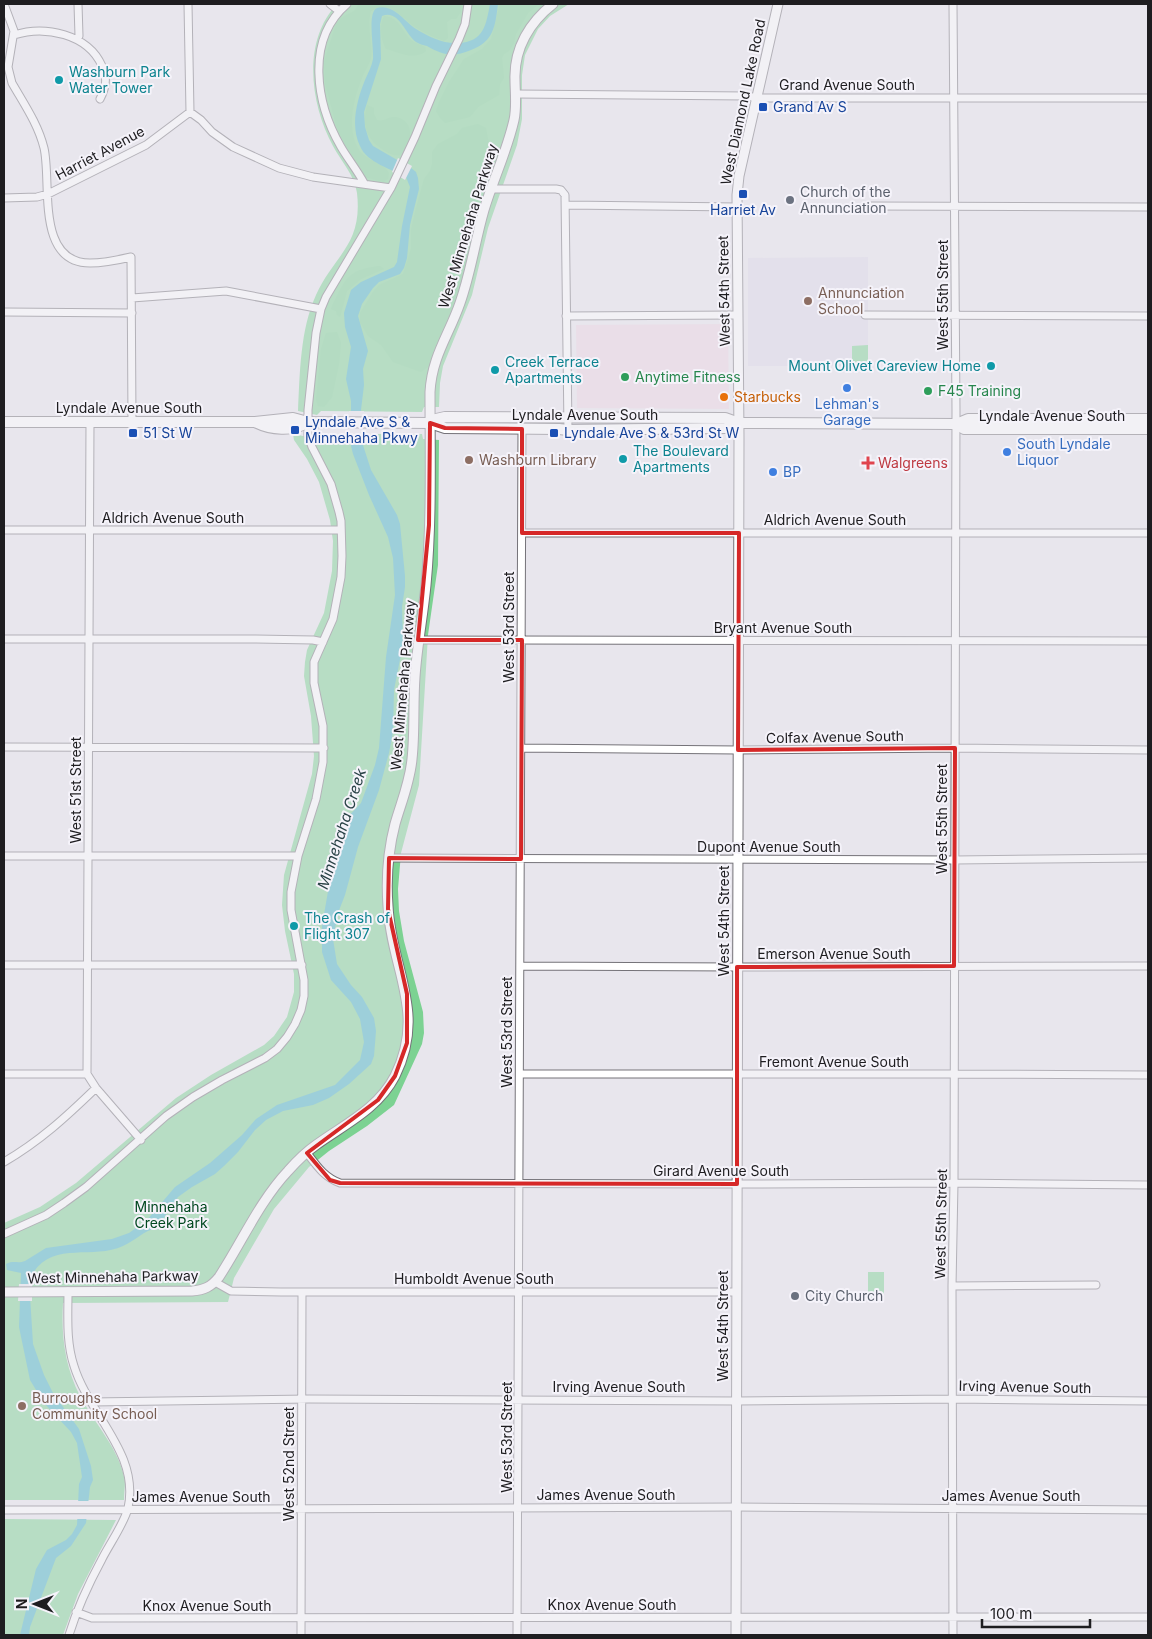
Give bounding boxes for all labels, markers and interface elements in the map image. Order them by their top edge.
street label: West Diamond Lake Road [717,17,768,186]
place label: Washburn Park Water Tower [69,63,170,96]
marker: Washburn Park Water Tower [53,74,65,86]
street label: Grand Avenue South [779,76,915,93]
place label: Grand Av S [773,98,847,115]
marker: Grand Av S [757,101,769,113]
street label: Harriet Avenue [52,122,147,183]
street label: West Minnehaha Parkway [434,141,501,310]
place label: Church of the Annunciation [800,183,891,216]
marker: Harriet Av [737,188,749,200]
marker: Church of the Annunciation [784,194,796,206]
place label: Harriet Av [710,201,776,218]
street label: West 54th Street [714,235,733,347]
street label: West 55th Street [934,239,951,350]
place label: Annunciation School [818,284,905,317]
marker: Annunciation School [802,295,814,307]
place label: Creek Terrace Apartments [505,353,599,386]
place label: Mount Olivet Careview Home [788,357,981,374]
marker: Mount Olivet Careview Home [985,360,997,372]
marker: Creek Terrace Apartments [489,364,501,376]
place label: Anytime Fitness [635,368,741,385]
marker: Anytime Fitness [619,371,631,383]
marker: Lehman's Garage [841,382,853,394]
place label: F45 Training [938,382,1021,399]
marker: F45 Training [922,385,934,397]
place label: Starbucks [734,388,801,405]
marker: Starbucks [718,391,730,403]
place label: Lehman's Garage [815,395,879,428]
street label: Lyndale Avenue South [56,399,202,416]
street label: Lyndale Avenue South [512,406,658,423]
street label: Lyndale Avenue South [979,407,1125,424]
place label: Lyndale Ave S & Minnehaha Pkwy [305,413,418,446]
place label: 51 St W [143,424,193,441]
marker: Lyndale Ave S & Minnehaha Pkwy [289,424,301,436]
place label: Lyndale Ave S & 53rd St W [564,424,740,441]
marker: 51 St W [127,427,139,439]
marker: Lyndale Ave S & 53rd St W [548,427,560,439]
place label: South Lyndale Liquor [1017,435,1111,468]
place label: The Boulevard Apartments [633,442,729,475]
marker: South Lyndale Liquor [1001,446,1013,458]
place label: Washburn Library [479,451,597,468]
marker: The Boulevard Apartments [617,453,629,465]
marker: Washburn Library [463,454,475,466]
place label: Walgreens [878,454,948,471]
marker: Walgreens [862,457,874,469]
place label: BP [783,463,801,480]
marker: BP [767,466,779,478]
street label: Aldrich Avenue South [102,509,244,526]
street label: Aldrich Avenue South [764,511,906,528]
street label: West 53rd Street [500,571,517,683]
street label: West Minnehaha Parkway [387,599,418,771]
street label: Bryant Avenue South [714,619,852,636]
street label: Colfax Avenue South [766,727,904,746]
street label: West 51st Street [67,736,84,843]
street label: West 55th Street [933,763,950,874]
water label: Minnehaha Creek [313,765,370,892]
street label: Dupont Avenue South [697,838,841,855]
street label: West 54th Street [715,865,732,977]
place label: The Crash of Flight 307 [304,909,390,942]
marker: The Crash of Flight 307 [288,920,300,932]
street label: Emerson Avenue South [757,945,911,962]
street label: West 53rd Street [498,976,515,1088]
street label: Fremont Avenue South [759,1053,909,1070]
street label: Girard Avenue South [653,1162,789,1179]
street label: West 55th Street [931,1168,950,1279]
park label: Minnehaha Creek Park [134,1198,208,1231]
street label: West Minnehaha Parkway [27,1267,199,1286]
street label: Humboldt Avenue South [394,1270,554,1287]
street label: West 54th Street [714,1270,731,1382]
place label: City Church [805,1287,883,1304]
marker: City Church [789,1290,801,1302]
street label: Irving Avenue South [958,1377,1092,1396]
street label: Irving Avenue South [553,1378,685,1395]
street label: West 53rd Street [498,1381,515,1493]
place label: Burroughs Community School [32,1389,157,1422]
marker: Burroughs Community School [16,1400,28,1412]
street label: West 52nd Street [280,1406,297,1521]
street label: James Avenue South [536,1486,676,1503]
street label: James Avenue South [941,1487,1081,1504]
street label: James Avenue South [131,1488,271,1505]
north arrow [10,1579,60,1629]
street label: Knox Avenue South [548,1596,676,1613]
scale bar [982,1596,1090,1628]
street label: Knox Avenue South [143,1597,271,1614]
text: N [13,1599,30,1609]
text: 100 m [990,1604,1032,1623]

